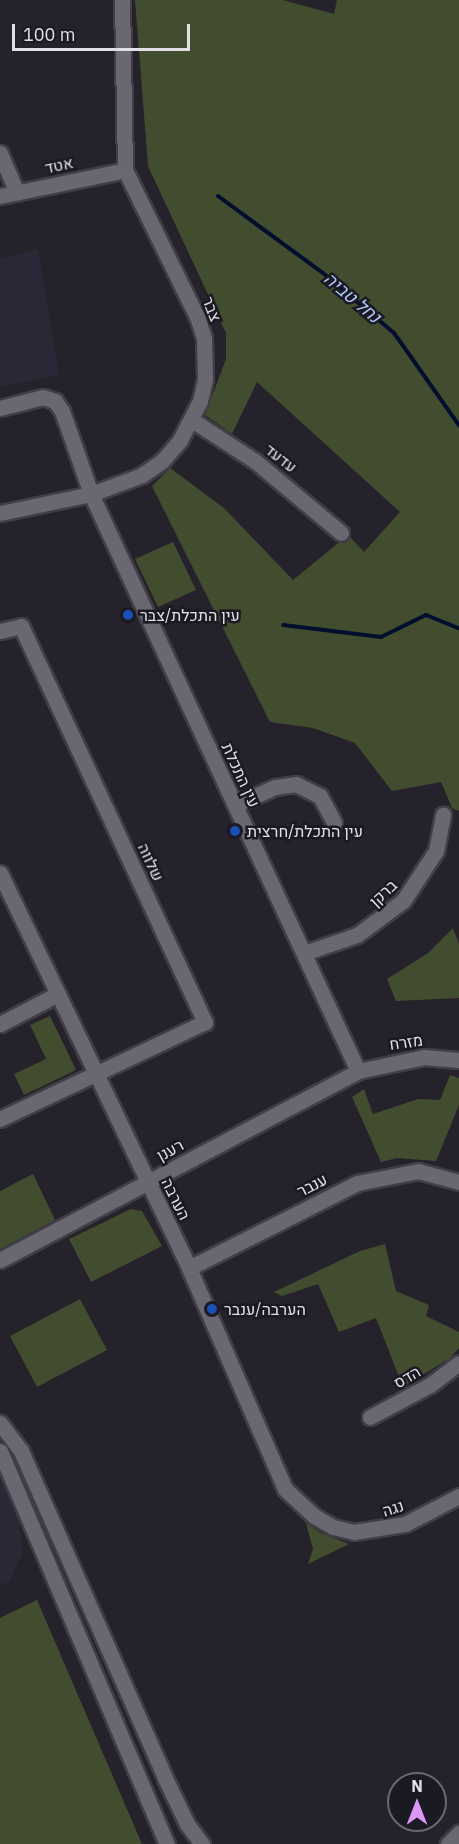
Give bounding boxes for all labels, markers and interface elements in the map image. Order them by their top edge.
scale bar [15,12,194,50]
text: 100 m [23,23,75,46]
street label: אטד [43,153,75,177]
water label: נחל טביה [319,268,385,328]
street label: צבר [198,294,226,324]
street label: עדעד [261,440,301,476]
place label: עין התכלת/צבר [140,605,240,625]
marker: עין התכלת/צבר [121,608,135,622]
street label: עין התכלת [218,740,264,810]
place label: עין התכלת/חרצית [247,821,363,841]
marker: עין התכלת/חרצית [228,824,242,838]
street label: שלווה [134,840,168,884]
street label: ברקן [365,875,401,911]
street label: מזרח [388,1030,424,1054]
street label: רענן [153,1135,187,1165]
street label: ענבר [294,1169,330,1201]
street label: הערבה [158,1175,194,1223]
place label: הערבה/ענבר [224,1299,306,1319]
marker: הערבה/ענבר [205,1302,219,1316]
street label: הדס [390,1362,424,1392]
street label: נגה [380,1496,406,1520]
north arrow [387,1772,447,1832]
text: N [411,1776,423,1796]

